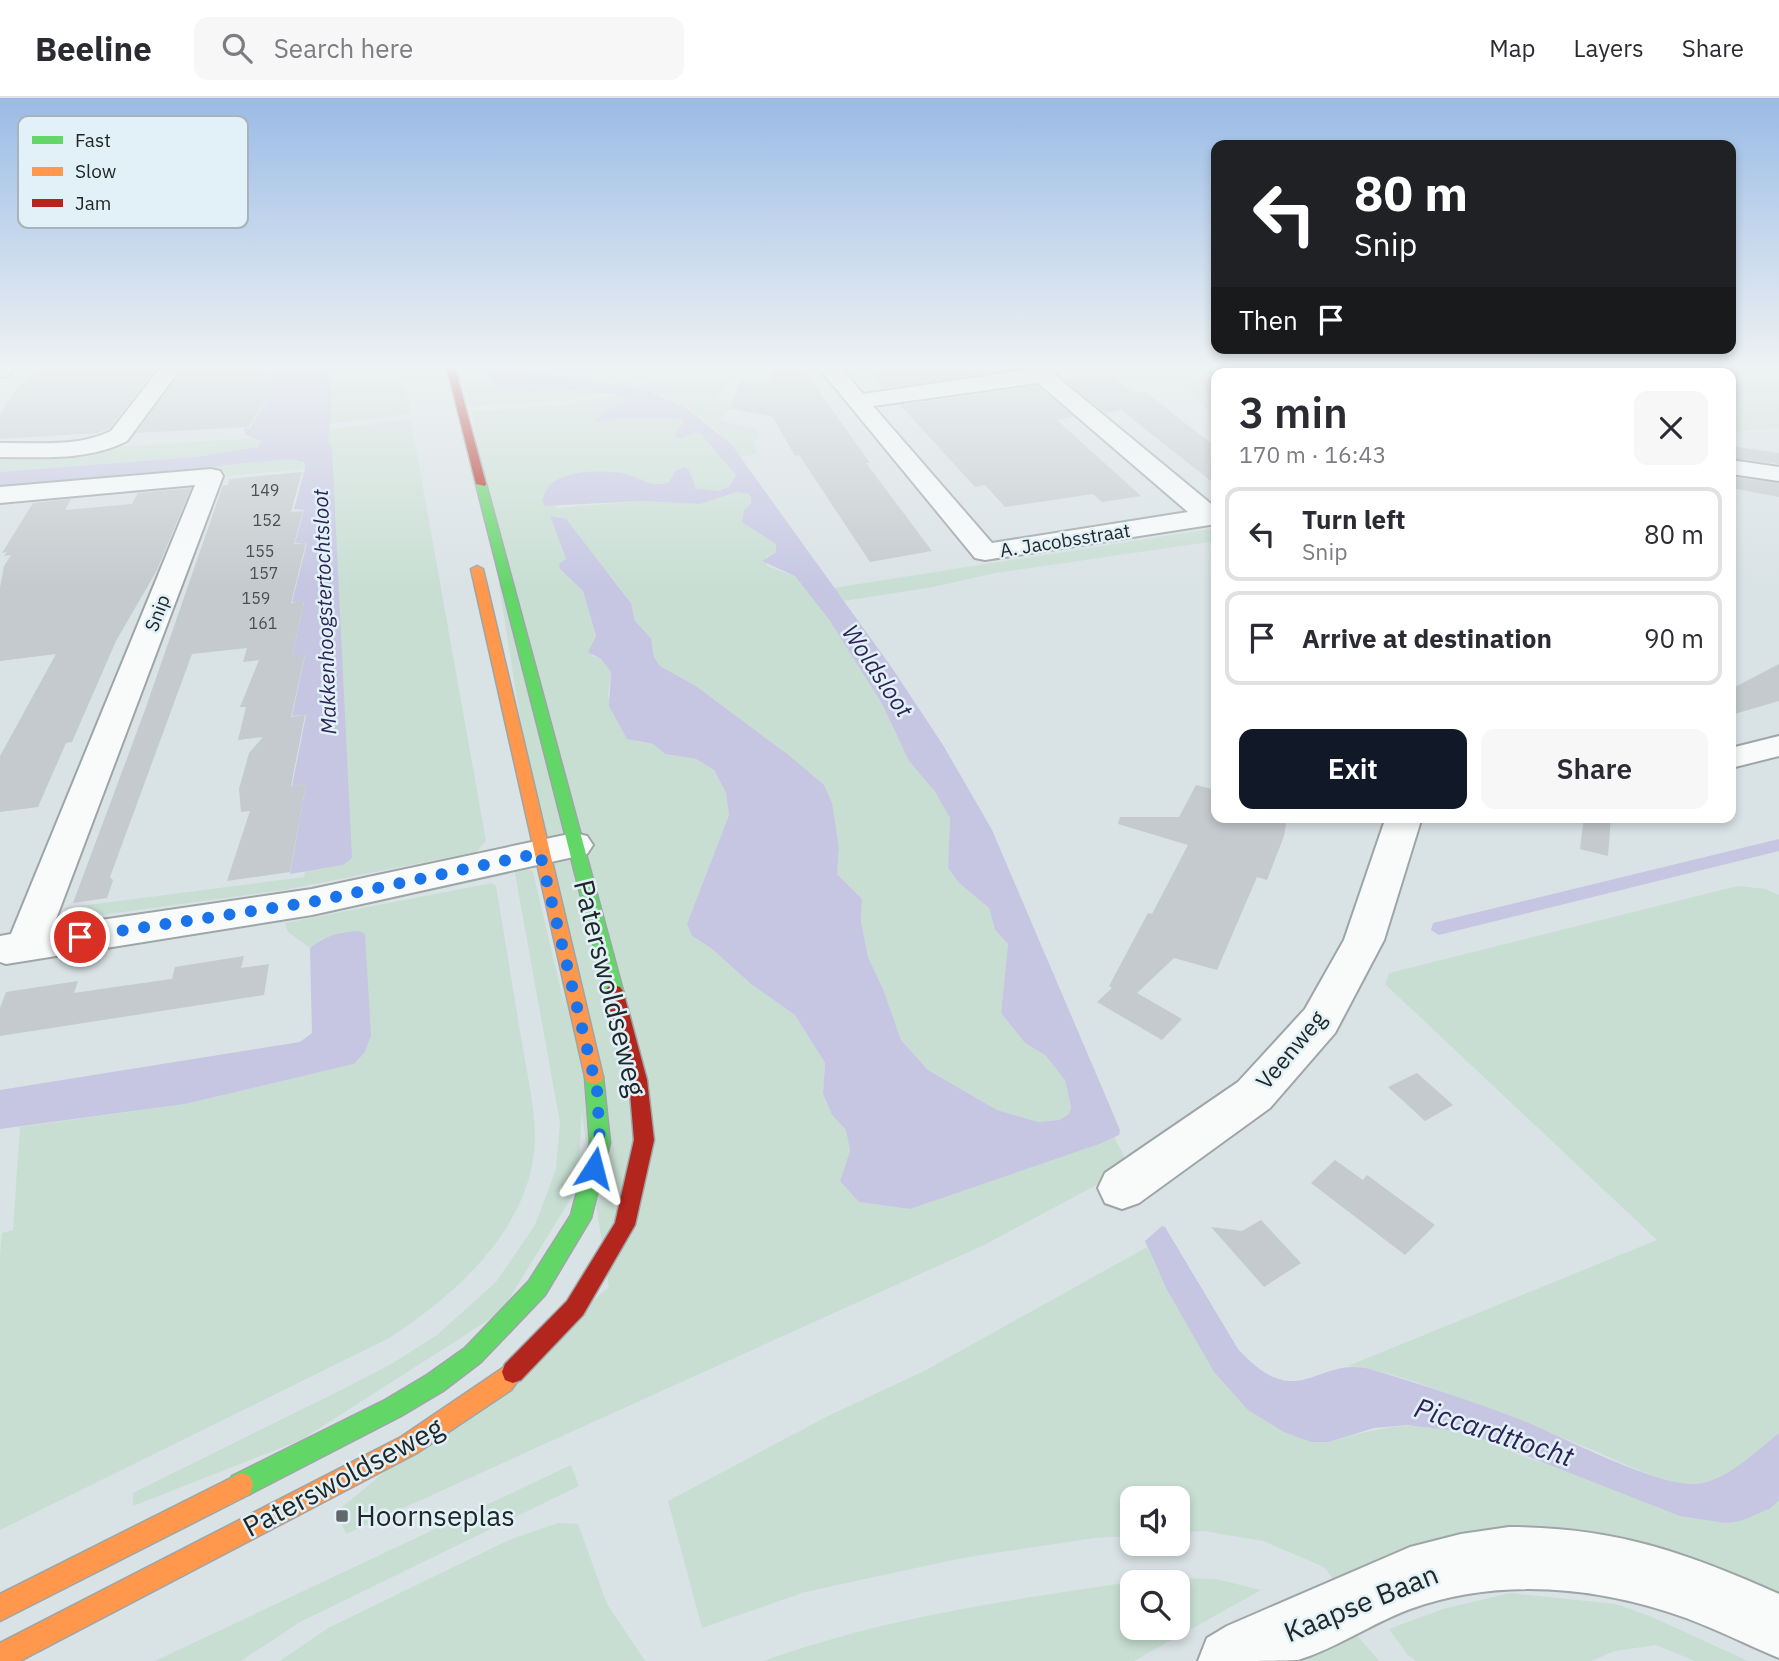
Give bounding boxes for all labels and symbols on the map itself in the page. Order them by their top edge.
legend [18,116,248,228]
text: Fast [75,128,111,152]
text: Slow [75,159,116,183]
text: Jam [75,191,111,215]
house number: 149 [251,480,279,500]
water label: Makkenhoogstertochtsloot [306,488,342,735]
house number: 152 [253,510,281,530]
street label: A. Jacobsstraat [998,518,1132,562]
house number: 155 [246,541,274,561]
house number: 157 [250,563,278,583]
house number: 159 [242,588,270,608]
street label: Snip [139,591,175,635]
house number: 161 [249,613,277,633]
water label: Woldsloot [835,618,921,724]
street label: Paterswoldseweg [566,876,655,1100]
pin [50,907,110,967]
street label: Veenweg [1249,1004,1332,1095]
position arrow [557,1131,631,1205]
water label: Piccardttocht [1410,1388,1579,1475]
street label: Paterswoldseweg [236,1408,450,1545]
place label: Hoornseplas [356,1497,515,1534]
marker: Hoornseplas [334,1508,350,1524]
street label: Kaapse Baan [1278,1555,1443,1650]

